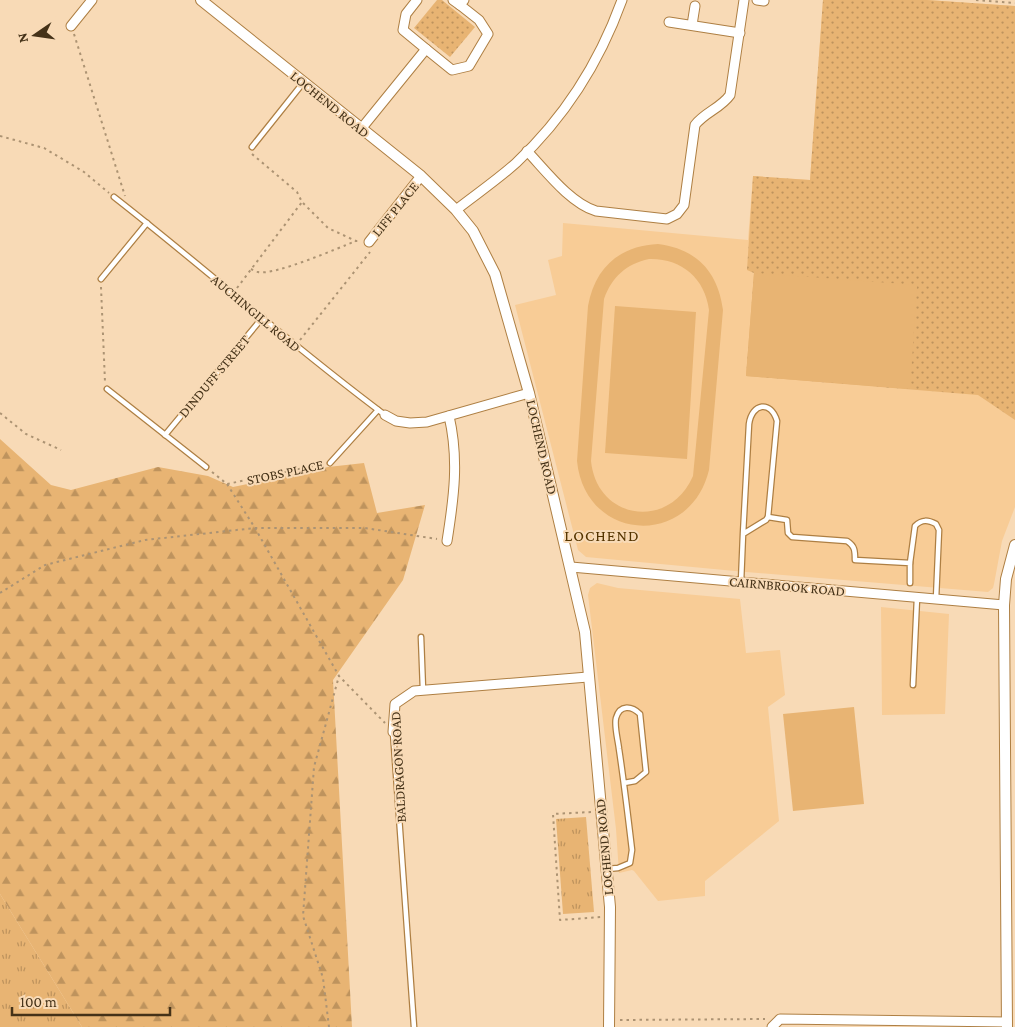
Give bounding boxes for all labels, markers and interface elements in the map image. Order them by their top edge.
north arrow [10,10,60,60]
text: N [13,31,31,44]
street label: LOCHEND ROAD [287,67,373,141]
street label: LIFF PLACE [368,178,422,239]
street label: AUCHINGILL ROAD [208,271,304,355]
street label: DINDUFF STREET [175,331,253,420]
street label: LOCHEND ROAD [523,398,561,496]
street label: STOBS PLACE [245,456,325,488]
district label: LOCHEND [564,527,640,544]
street label: CAIRNBROOK ROAD [728,573,846,599]
street label: BALDRAGON ROAD [387,711,409,823]
street label: LOCHEND ROAD [592,798,616,896]
scale bar [12,984,170,1016]
text: 100 m [20,994,57,1010]

